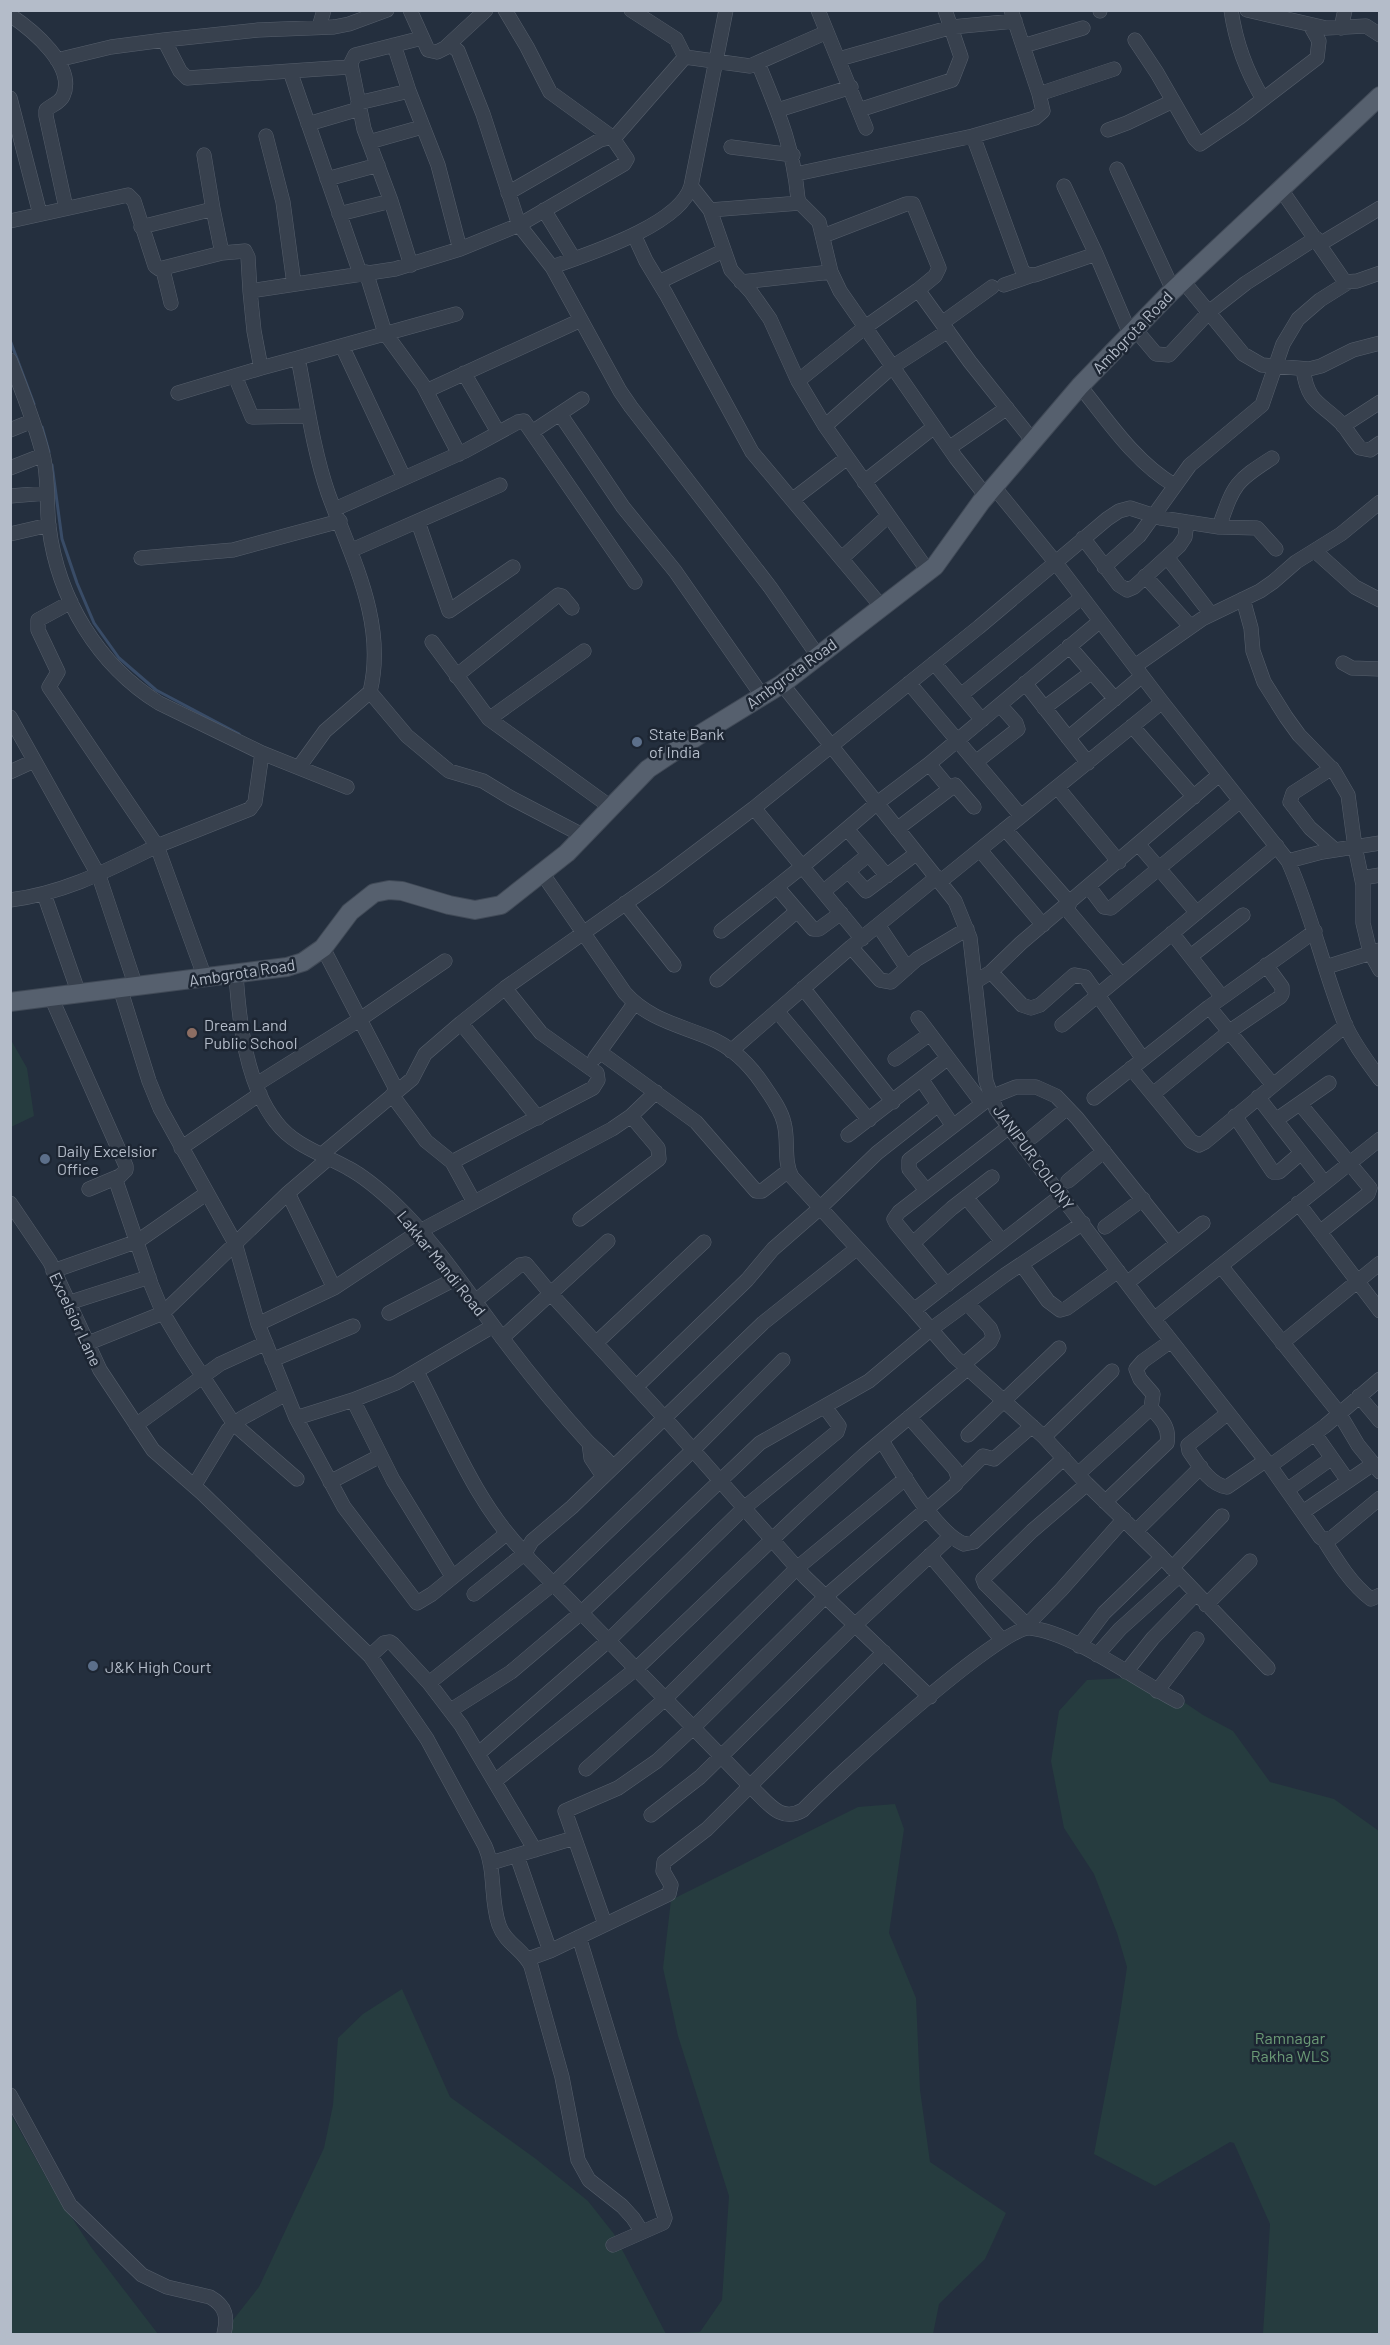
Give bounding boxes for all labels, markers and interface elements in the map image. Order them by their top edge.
street label: Ambgrota Road [1088,287,1176,377]
street label: Ambgrota Road [742,634,840,712]
place label: State Bank of India [649,724,724,761]
marker: State Bank of India [630,735,644,749]
street label: Ambgrota Road [188,954,296,990]
place label: Dream Land Public School [204,1015,297,1052]
marker: Dream Land Public School [185,1026,199,1040]
street label: JANIPUR COLONY [990,1101,1078,1213]
place label: Daily Excelsior Office [57,1141,157,1178]
marker: Daily Excelsior Office [38,1152,52,1166]
street label: Lakkar Mandi Road [394,1207,490,1319]
street label: Excelsior Lane [46,1269,106,1369]
place label: J&K High Court [105,1657,212,1676]
marker: J&K High Court [86,1659,100,1673]
park label: Ramnagar Rakha WLS [1251,2028,1329,2065]

